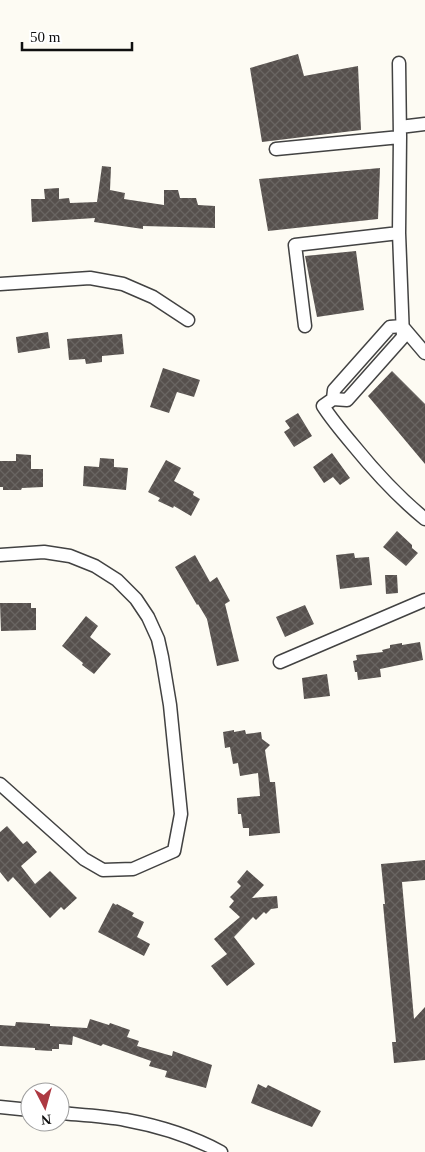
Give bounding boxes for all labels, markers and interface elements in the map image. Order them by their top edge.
scale bar [22,20,132,52]
text: 50 m [30,29,61,45]
north arrow [20,1082,70,1132]
text: N [40,1111,52,1127]

